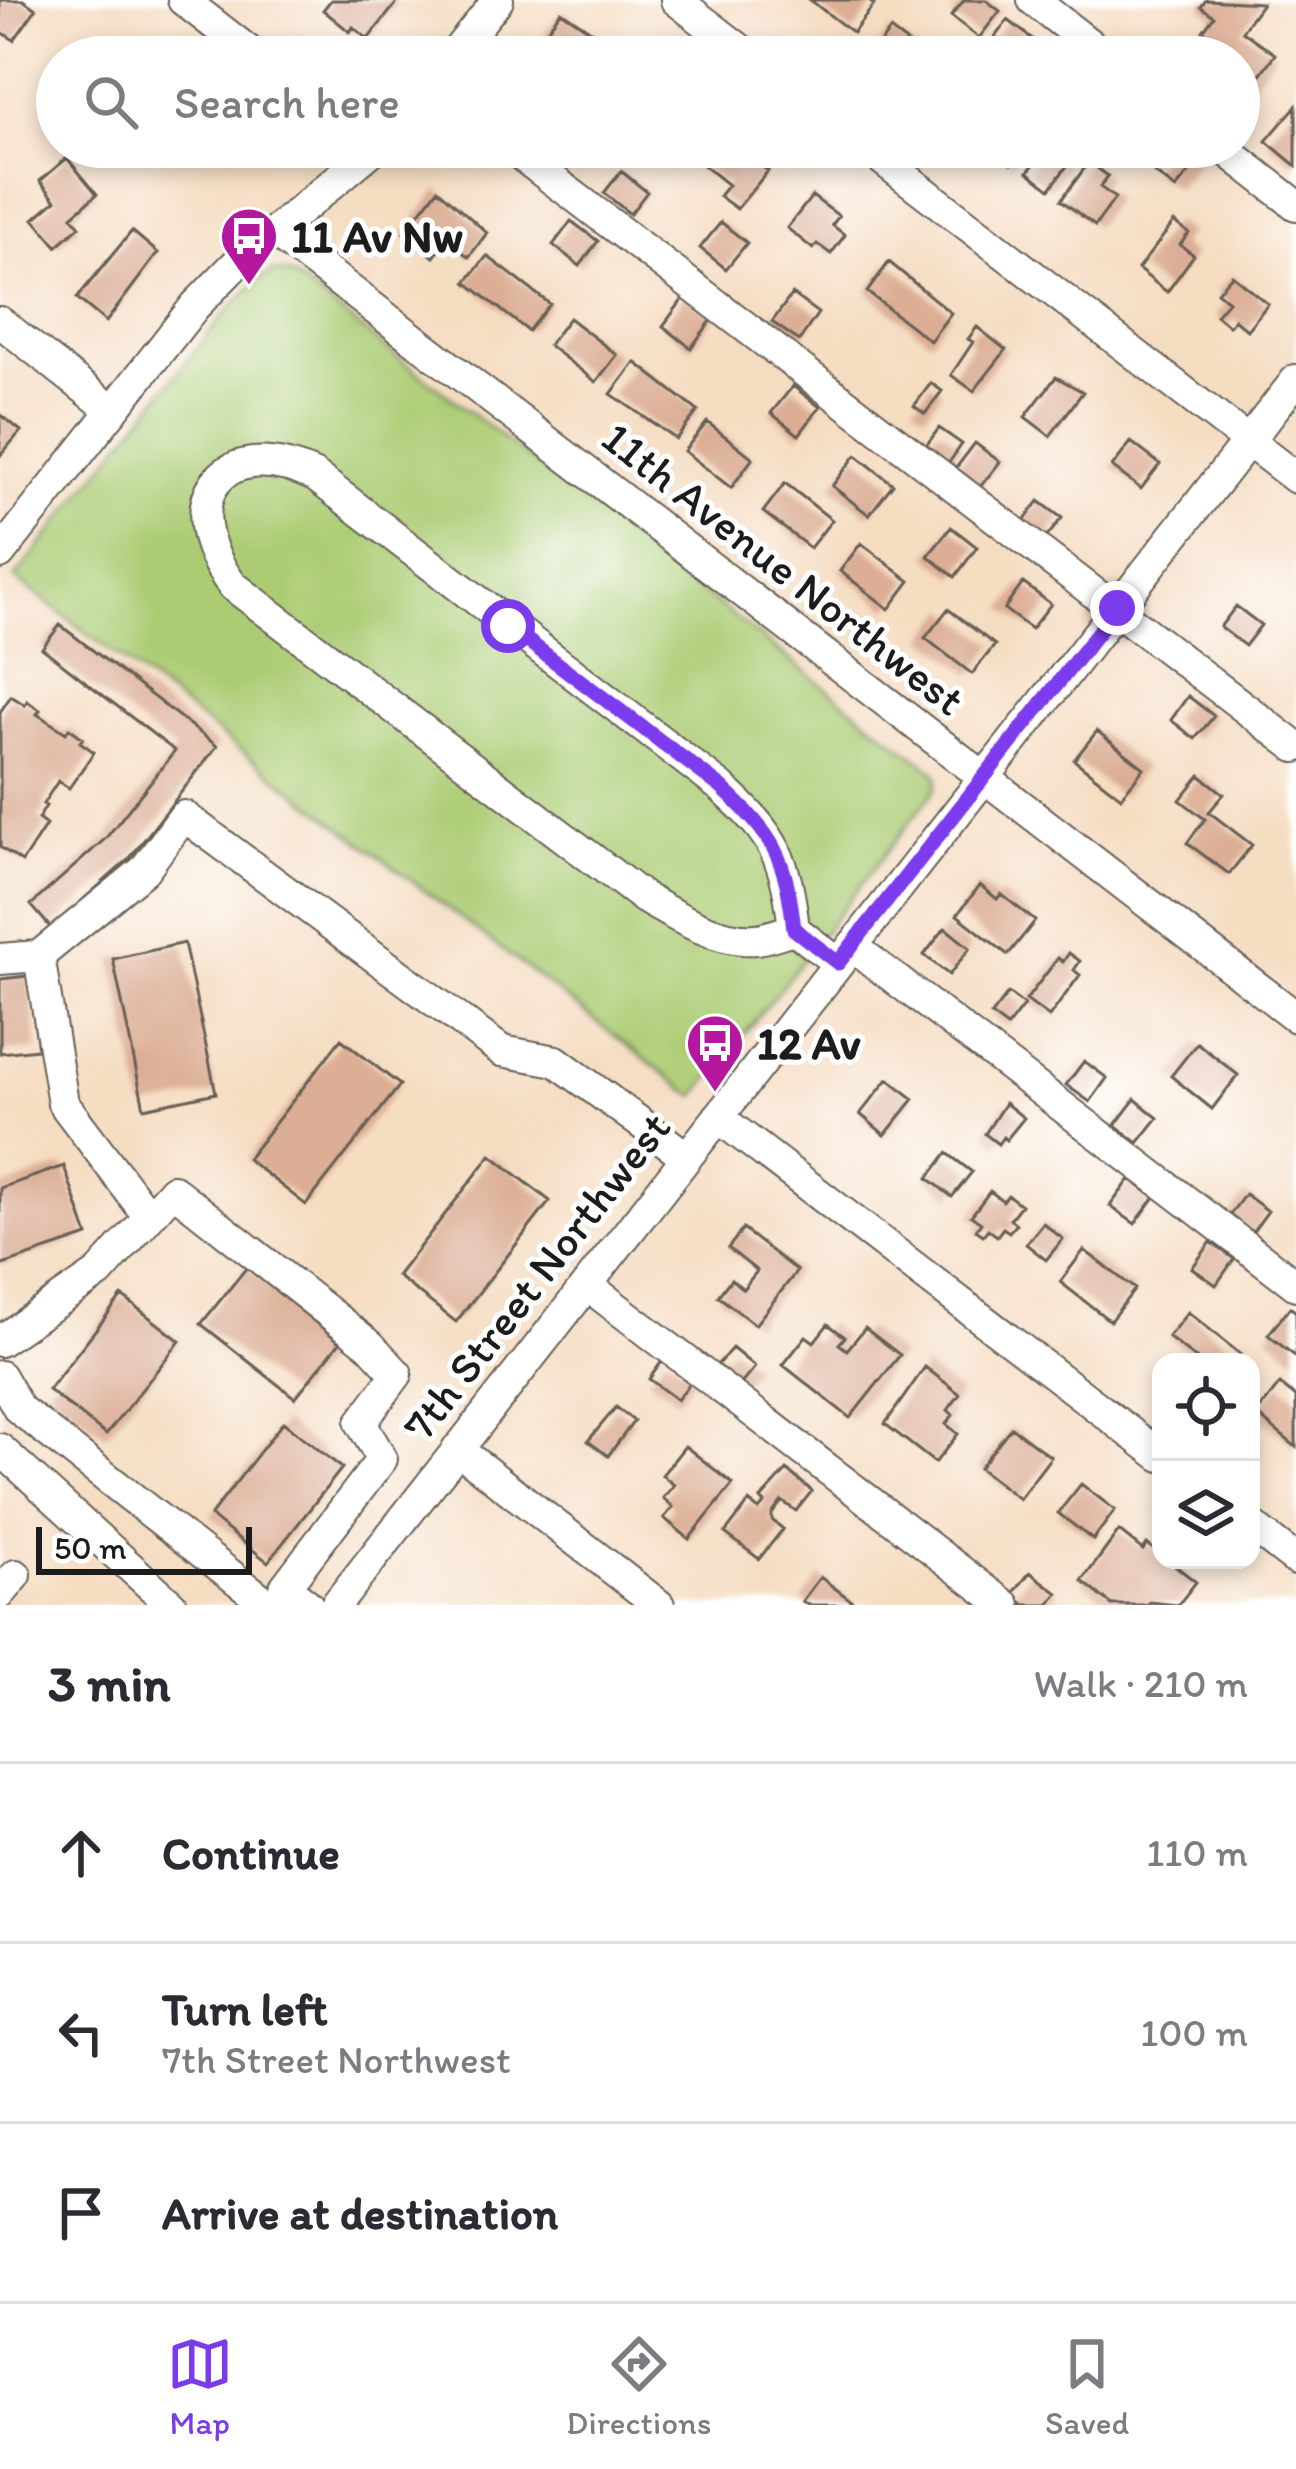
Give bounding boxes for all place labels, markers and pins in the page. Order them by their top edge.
bus stop icon: 11 Av Nw [218,205,280,287]
place label: 11 Av Nw [291,209,463,263]
bus stop icon: 12 Av [684,1012,746,1094]
place label: 12 Av [757,1016,861,1070]

